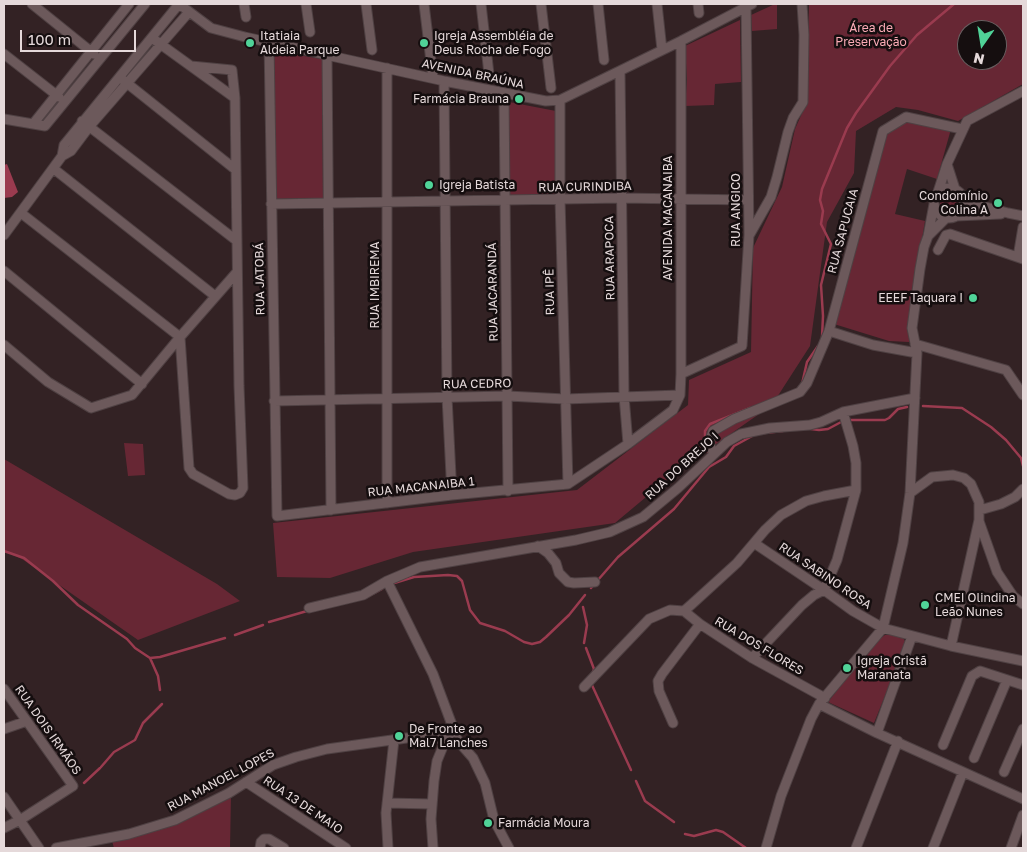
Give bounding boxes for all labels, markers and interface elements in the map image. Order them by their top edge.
scale bar [22,20,139,52]
north arrow [957,20,1007,70]
park label: Área de Preservação [835,21,907,49]
place label: Itatiaia Aldeia Parque [260,29,340,57]
place label: Igreja Assembléia de Deus Rocha de Fogo [434,29,553,57]
text: 100 m [28,30,71,48]
marker: Itatiaia Aldeia Parque [244,37,256,49]
marker: Igreja Assembléia de Deus Rocha de Fogo [418,37,430,49]
text: N [972,50,986,69]
street label: AVENIDA BRAÚNA [421,56,525,92]
place label: Farmácia Brauna [413,92,509,106]
marker: Farmácia Brauna [513,93,525,105]
street label: AVENIDA MACANAIBA [661,155,675,281]
street label: RUA ANGICO [729,173,743,247]
place label: Igreja Batista [439,178,515,192]
marker: Igreja Batista [423,179,435,191]
street label: RUA CURINDIBA [538,179,632,195]
street label: RUA SAPUCAIA [825,187,861,275]
place label: Condomínio Colina A [919,189,988,217]
marker: Condomínio Colina A [992,197,1004,209]
street label: RUA ARAPOCA [602,216,618,300]
street label: RUA IMBIREMA [368,241,382,329]
street label: RUA JATOBÁ [252,242,268,316]
street label: RUA JACARANDÁ [485,242,501,342]
street label: RUA IPÊ [542,269,558,315]
place label: EEEF Taquara I [878,291,963,305]
marker: EEEF Taquara I [967,292,979,304]
street label: RUA CEDRO [443,376,511,392]
street label: RUA DO BREJO I [642,429,722,503]
street label: RUA MACANAIBA 1 [367,474,475,500]
street label: RUA SABINO ROSA [776,540,874,612]
place label: CMEI Olindina Leão Nunes [935,591,1016,619]
marker: CMEI Olindina Leão Nunes [919,599,931,611]
street label: RUA DOS FLORES [712,614,806,678]
place label: Igreja Cristã Maranata [857,654,927,682]
marker: Igreja Cristã Maranata [841,662,853,674]
street label: RUA DOIS IRMÃOS [12,683,84,777]
place label: De Fronte ao Mal7 Lanches [409,722,488,750]
marker: De Fronte ao Mal7 Lanches [393,730,405,742]
street label: RUA MANOEL LOPES [165,746,277,814]
street label: RUA 13 DE MAIO [260,773,346,837]
place label: Farmácia Moura [498,816,589,830]
marker: Farmácia Moura [482,817,494,829]

